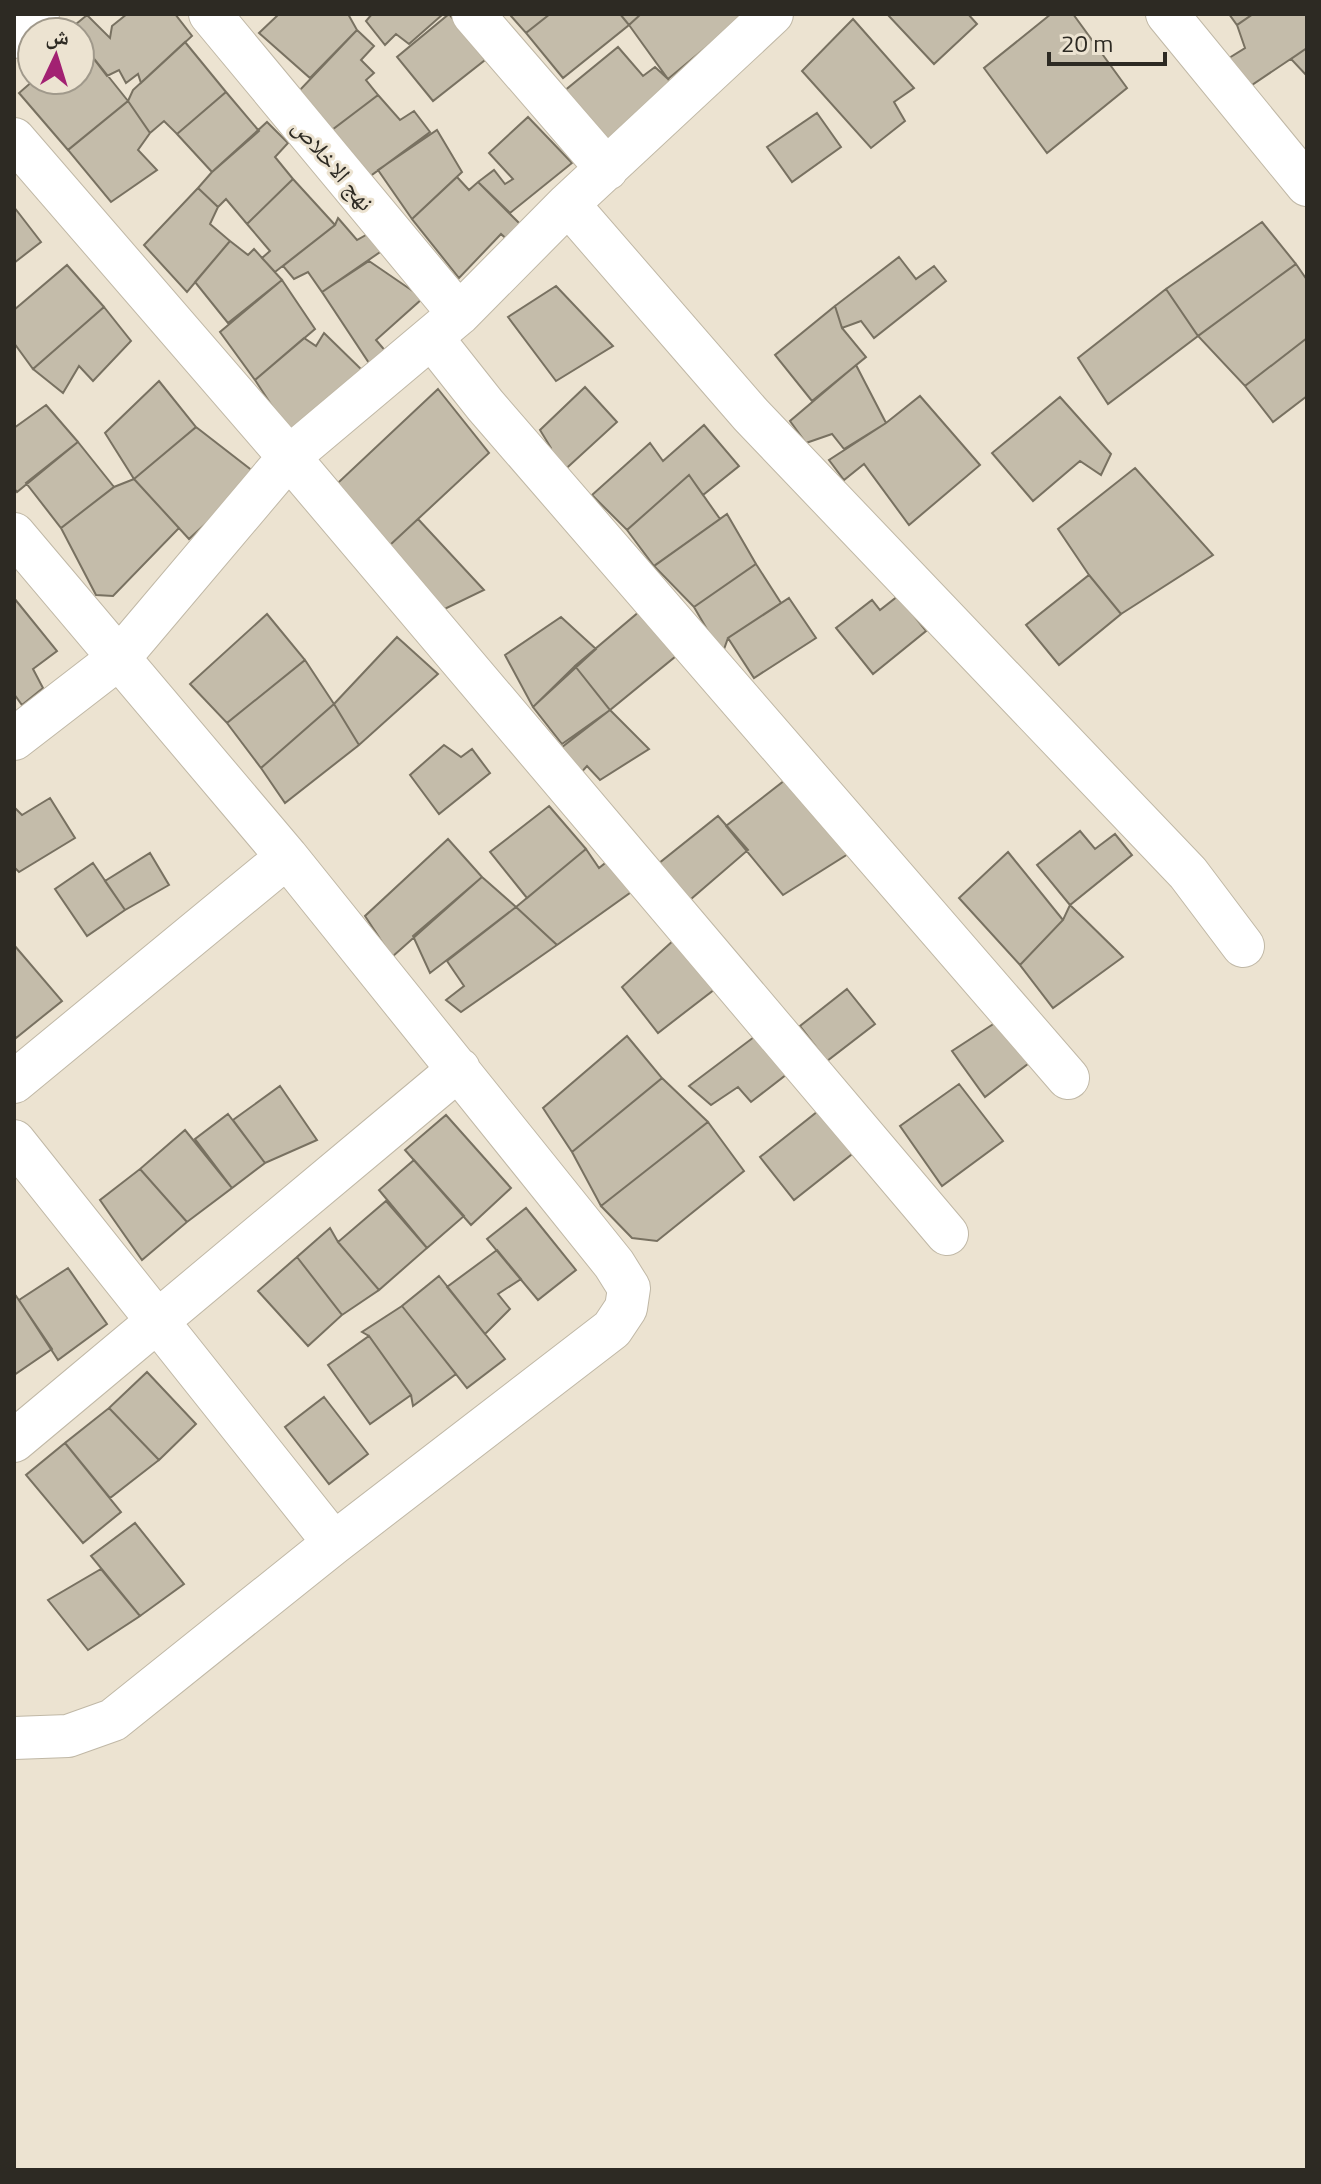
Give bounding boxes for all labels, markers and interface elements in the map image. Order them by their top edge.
north arrow [16,16,96,96]
scale bar [1049,16,1165,66]
text: ش [45,18,70,54]
text: 20 m [1061,25,1113,61]
street label: نهج الاخلاص [284,110,384,218]

